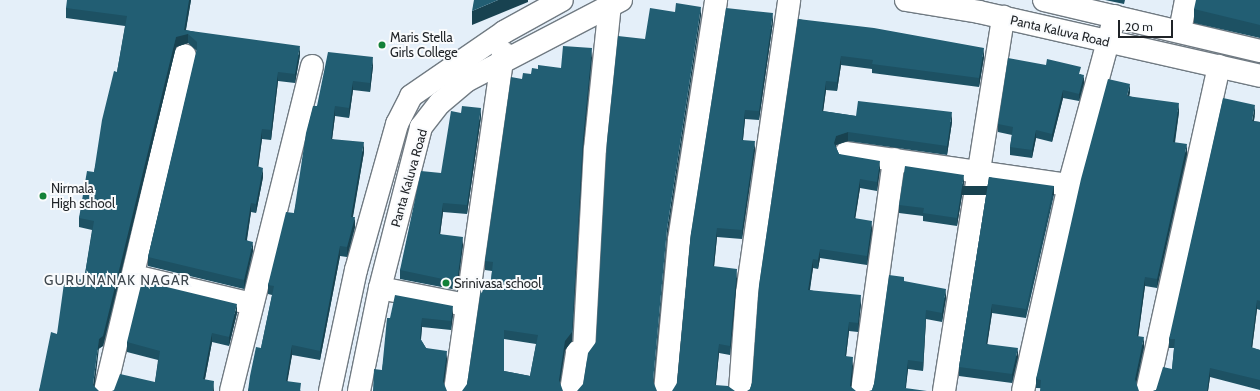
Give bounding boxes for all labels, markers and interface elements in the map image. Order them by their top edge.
street label: Panta Kaluva Road [1009,12,1111,50]
scale bar [1120,12,1175,38]
text: 20 m [1125,19,1153,34]
place label: Maris Stella Girls College [390,30,458,61]
marker: Maris Stella Girls College [377,40,387,50]
street label: Panta Kaluva Road [388,127,430,229]
place label: Nirmala High school [51,181,115,212]
marker: Nirmala High school [38,191,48,201]
district label: GURUNANAK NAGAR [44,272,190,288]
place label: Srinivasa school [454,275,541,291]
marker: Srinivasa school [441,278,451,288]

